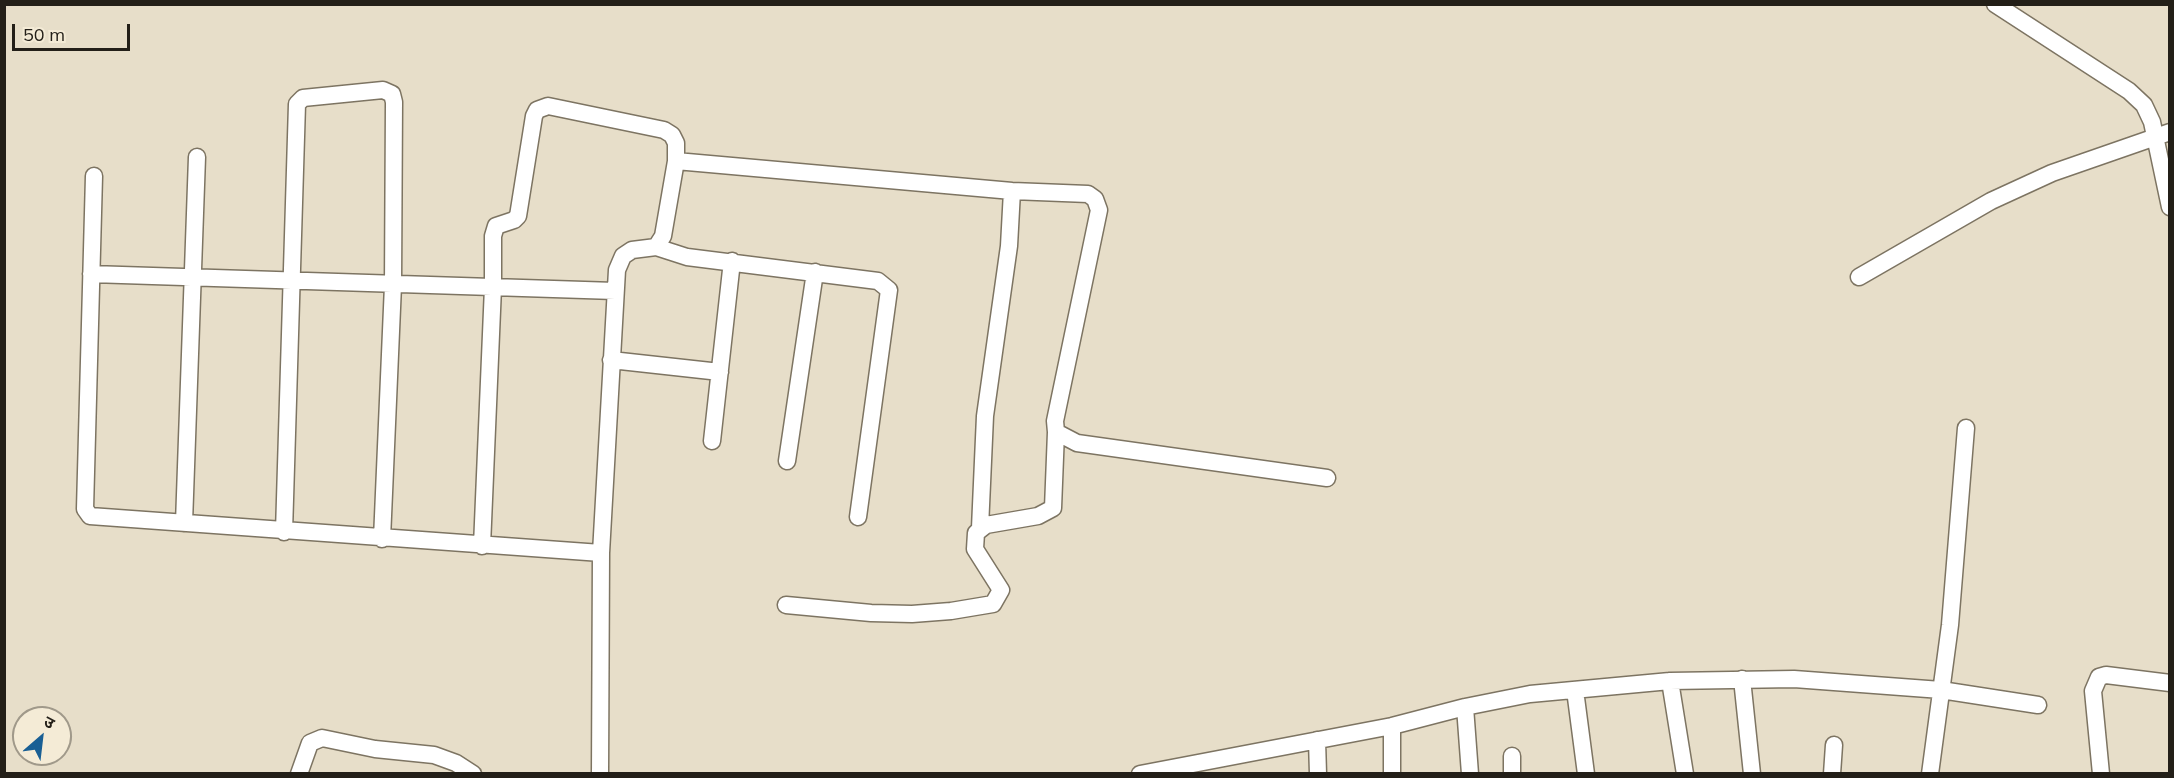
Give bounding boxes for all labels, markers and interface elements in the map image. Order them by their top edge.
scale bar [15,12,134,50]
text: 50 m [23,23,65,46]
north arrow [12,706,72,766]
text: उ [41,711,58,733]

